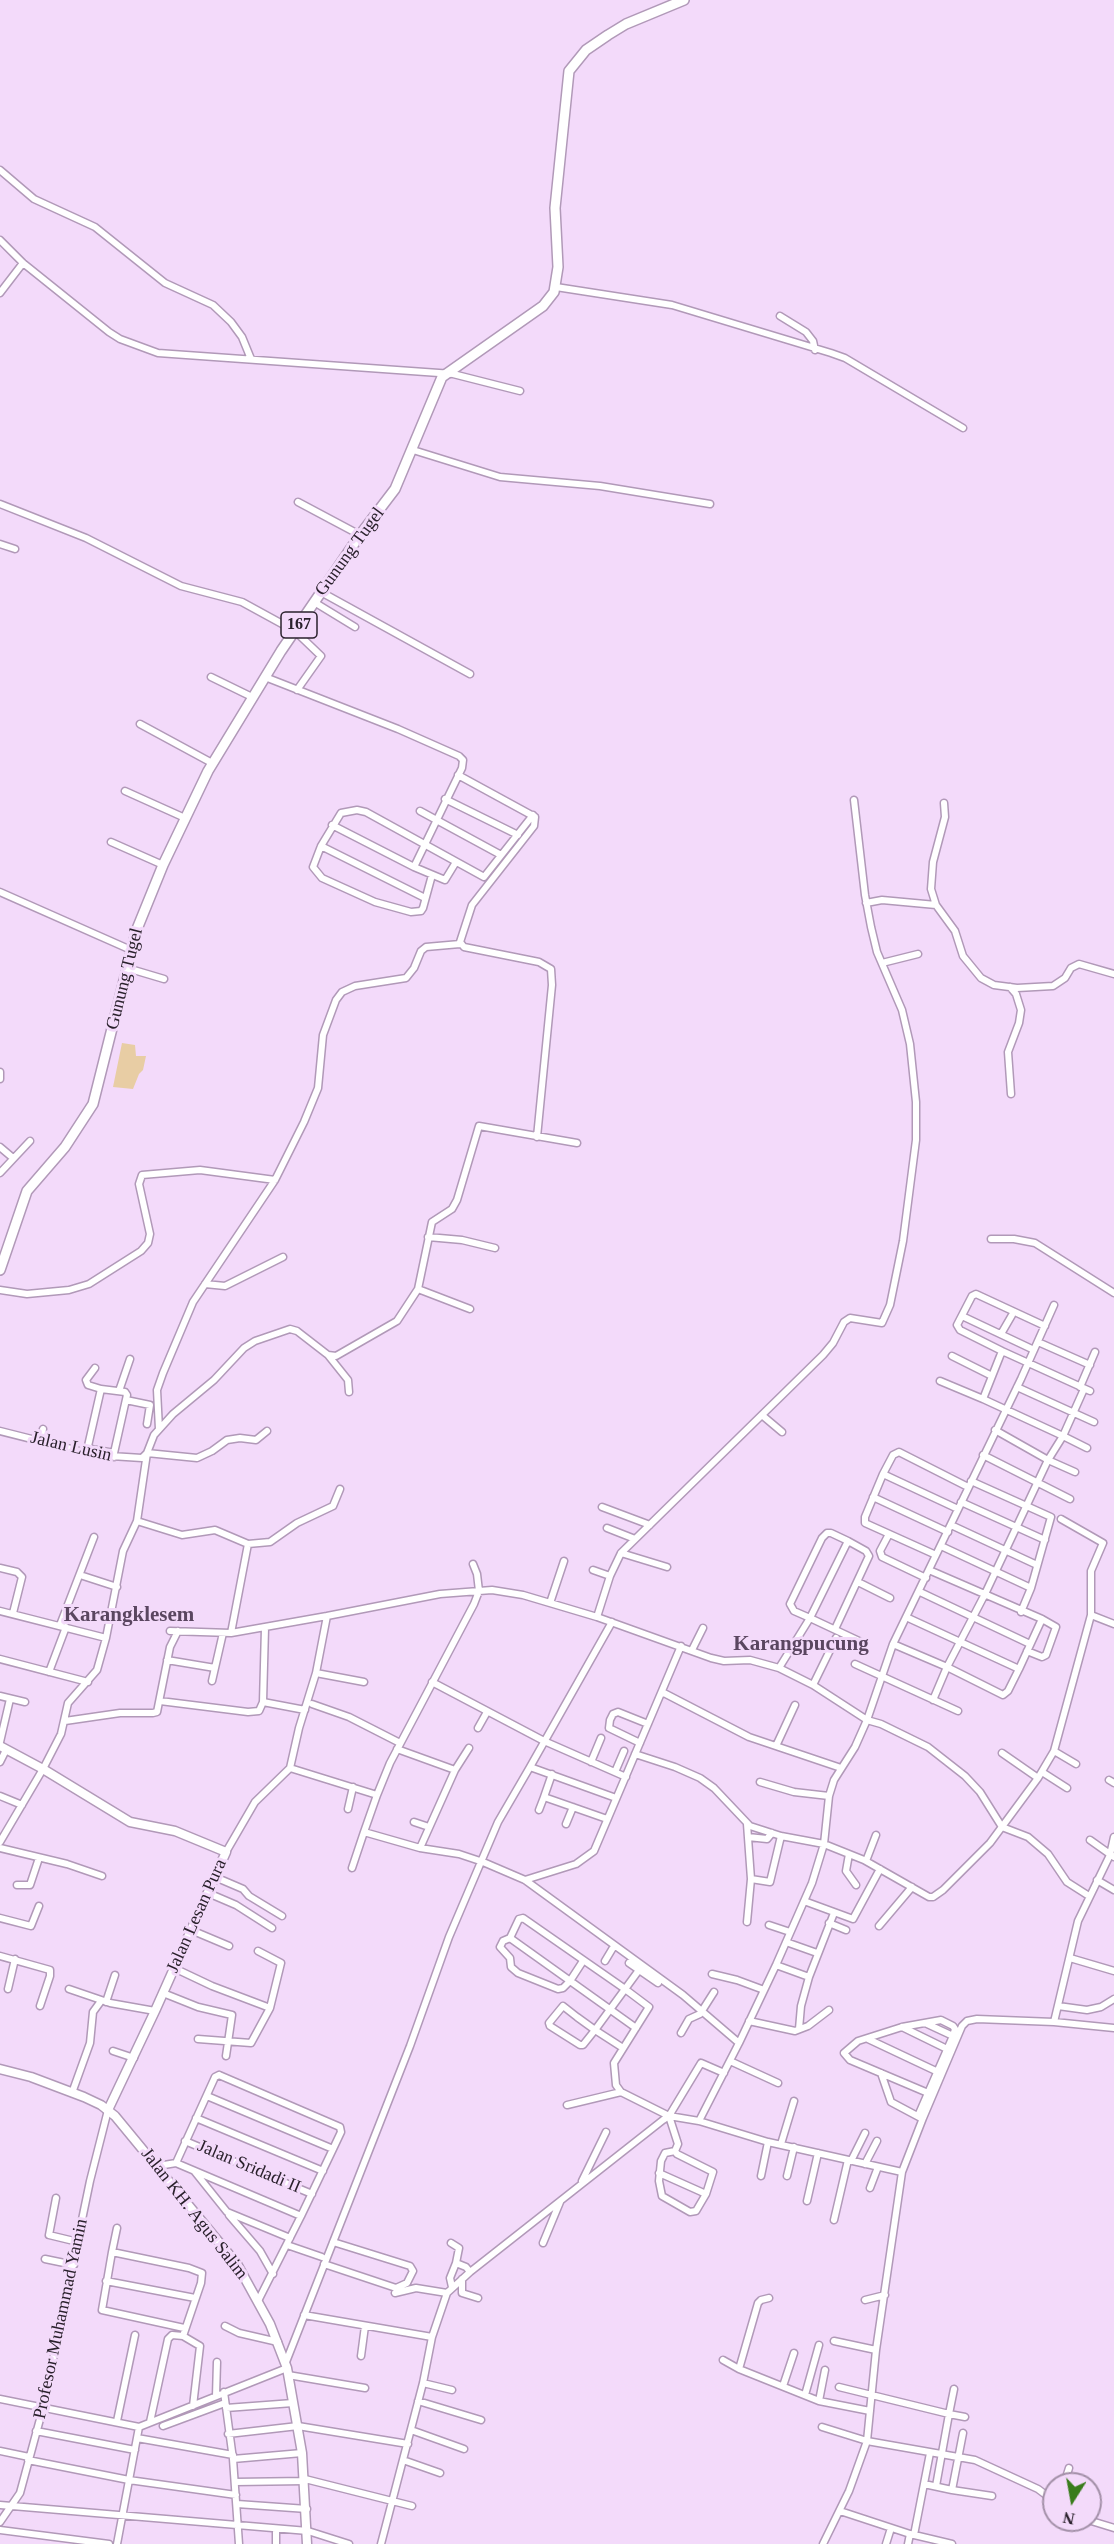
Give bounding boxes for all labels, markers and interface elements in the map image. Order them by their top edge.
street label: Gunung Tugel [311,504,389,600]
road number: 167 [281,612,317,638]
street label: Gunung Tugel [102,926,148,1032]
street label: Jalan Lusin [28,1427,114,1467]
district label: Karangklesem [64,1603,194,1629]
district label: Karangpucung [733,1632,869,1658]
street label: Jalan Lesan Pura [162,1856,232,1976]
street label: Jalan Sridadi II [194,2136,304,2198]
street label: Jalan KH. Agus Salim [136,2144,252,2284]
street label: Profesor Muhammad Yamin [29,2217,93,2421]
north arrow [1042,2472,1102,2532]
text: N [1062,2509,1076,2528]

